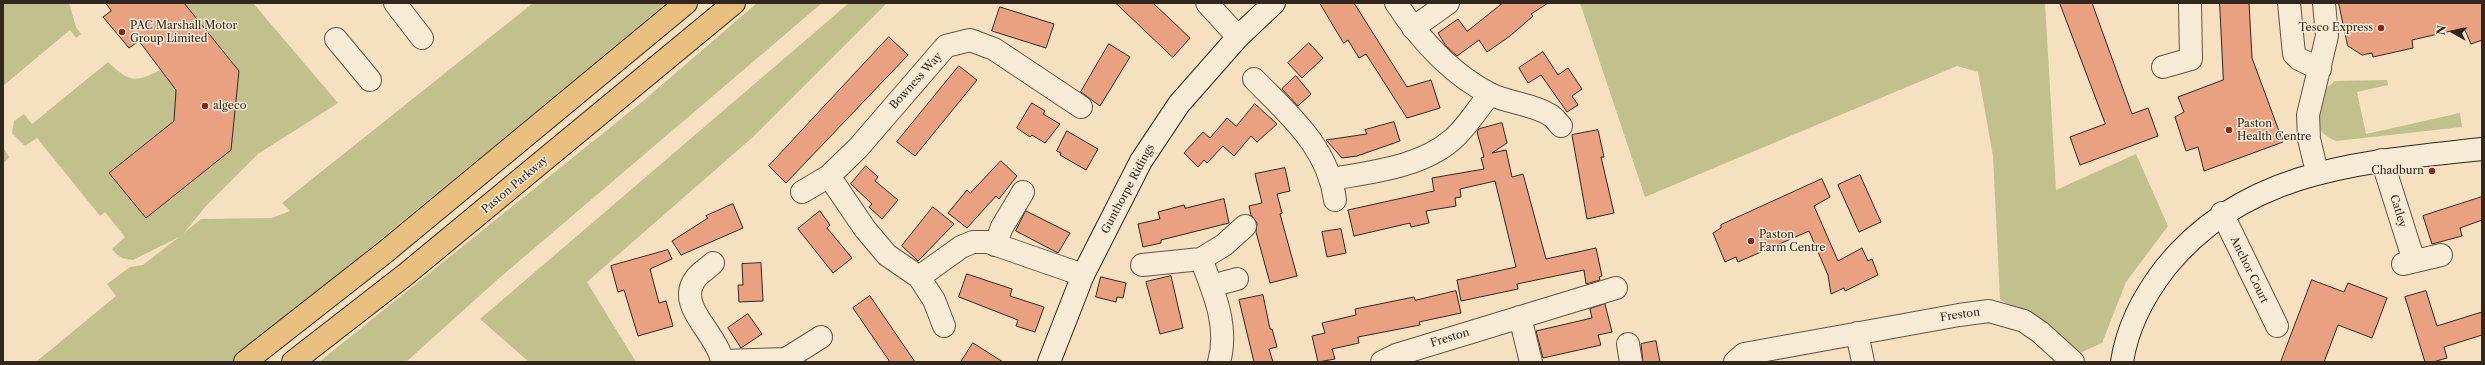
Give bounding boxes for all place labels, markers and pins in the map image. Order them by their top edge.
place label: PAC Marshall Motor Group Limited [130,19,237,45]
place label: Tesco Express [2298,21,2373,35]
marker: Tesco Express [2376,23,2386,33]
marker: PAC Marshall Motor Group Limited [117,27,127,37]
place label: algeco [213,99,247,113]
marker: algeco [200,101,210,111]
place label: Paston Health Centre [2237,117,2311,143]
marker: Paston Health Centre [2224,125,2234,135]
place label: Chadburn [2371,164,2424,178]
marker: Chadburn [2427,166,2437,176]
place label: Paston Farm Centre [1759,228,1825,254]
marker: Paston Farm Centre [1746,236,1756,246]

